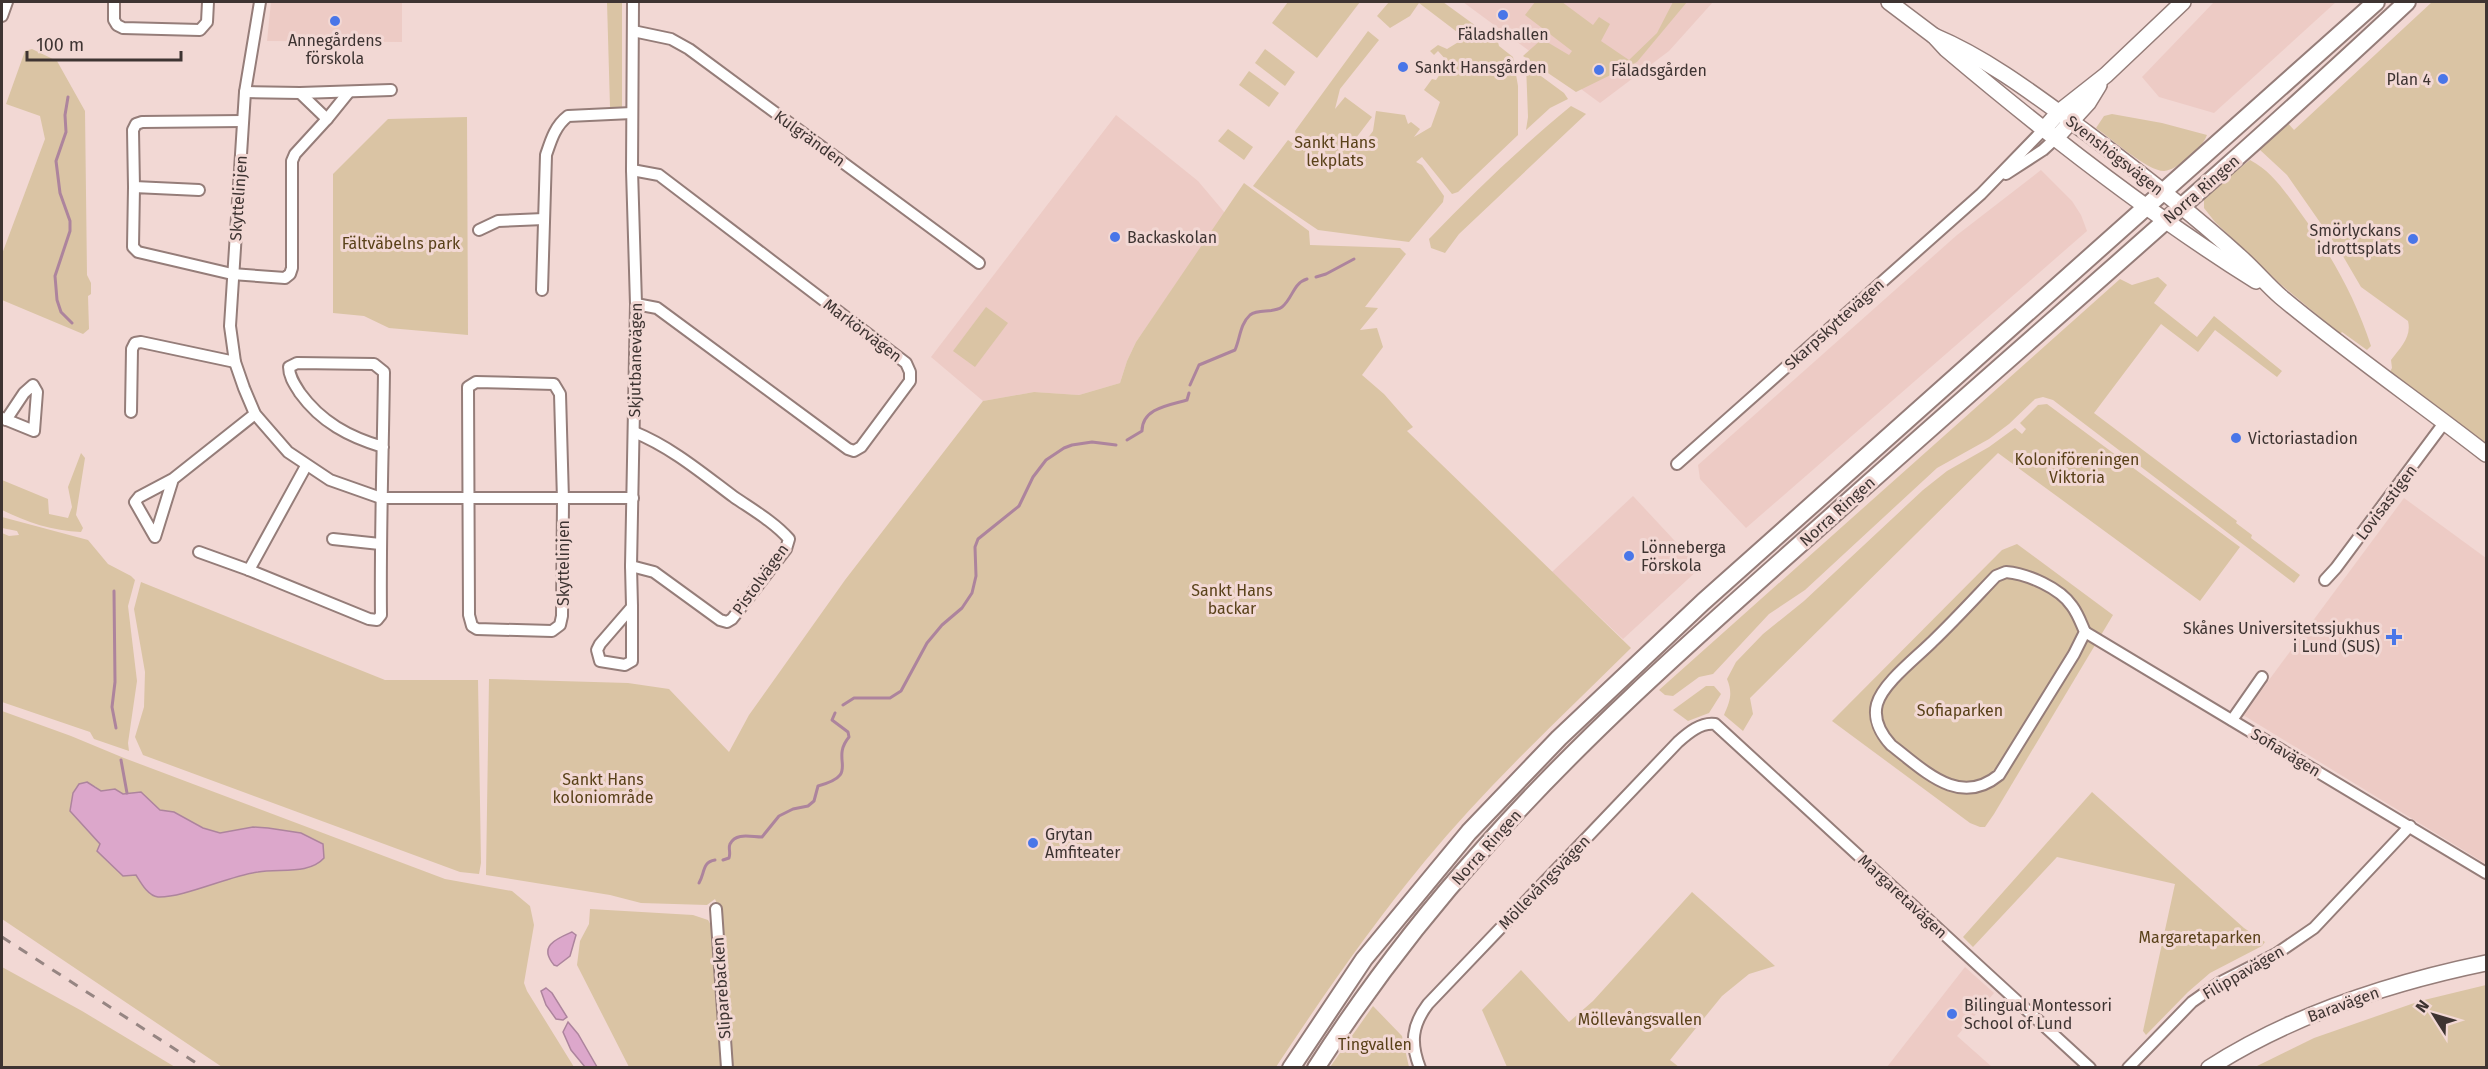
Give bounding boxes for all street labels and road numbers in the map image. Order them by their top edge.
street label: Kulgränden [771,106,849,170]
street label: Svenshögsvägen [2062,111,2167,199]
street label: Norra Ringen [2159,151,2243,228]
street label: Skyttelinjen [226,154,251,242]
street label: Skarpskyttevägen [1781,275,1888,374]
street label: Markörvägen [820,295,906,366]
street label: Skjutbanevägen [625,302,646,418]
street label: Lovisastigen [2352,461,2421,544]
street label: Norra Ringen [1796,473,1879,550]
street label: Skyttelinjen [554,520,573,606]
street label: Pistolvägen [728,540,792,618]
street label: Sofiavägen [2247,724,2324,781]
street label: Norra Ringen [1448,806,1525,889]
street label: Möllevångsvägen [1495,831,1594,933]
street label: Margaretavägen [1854,850,1951,942]
street label: Sliparebacken [708,936,735,1040]
street label: Filippavägen [2199,942,2287,1003]
street label: Baravägen [2305,983,2382,1026]

